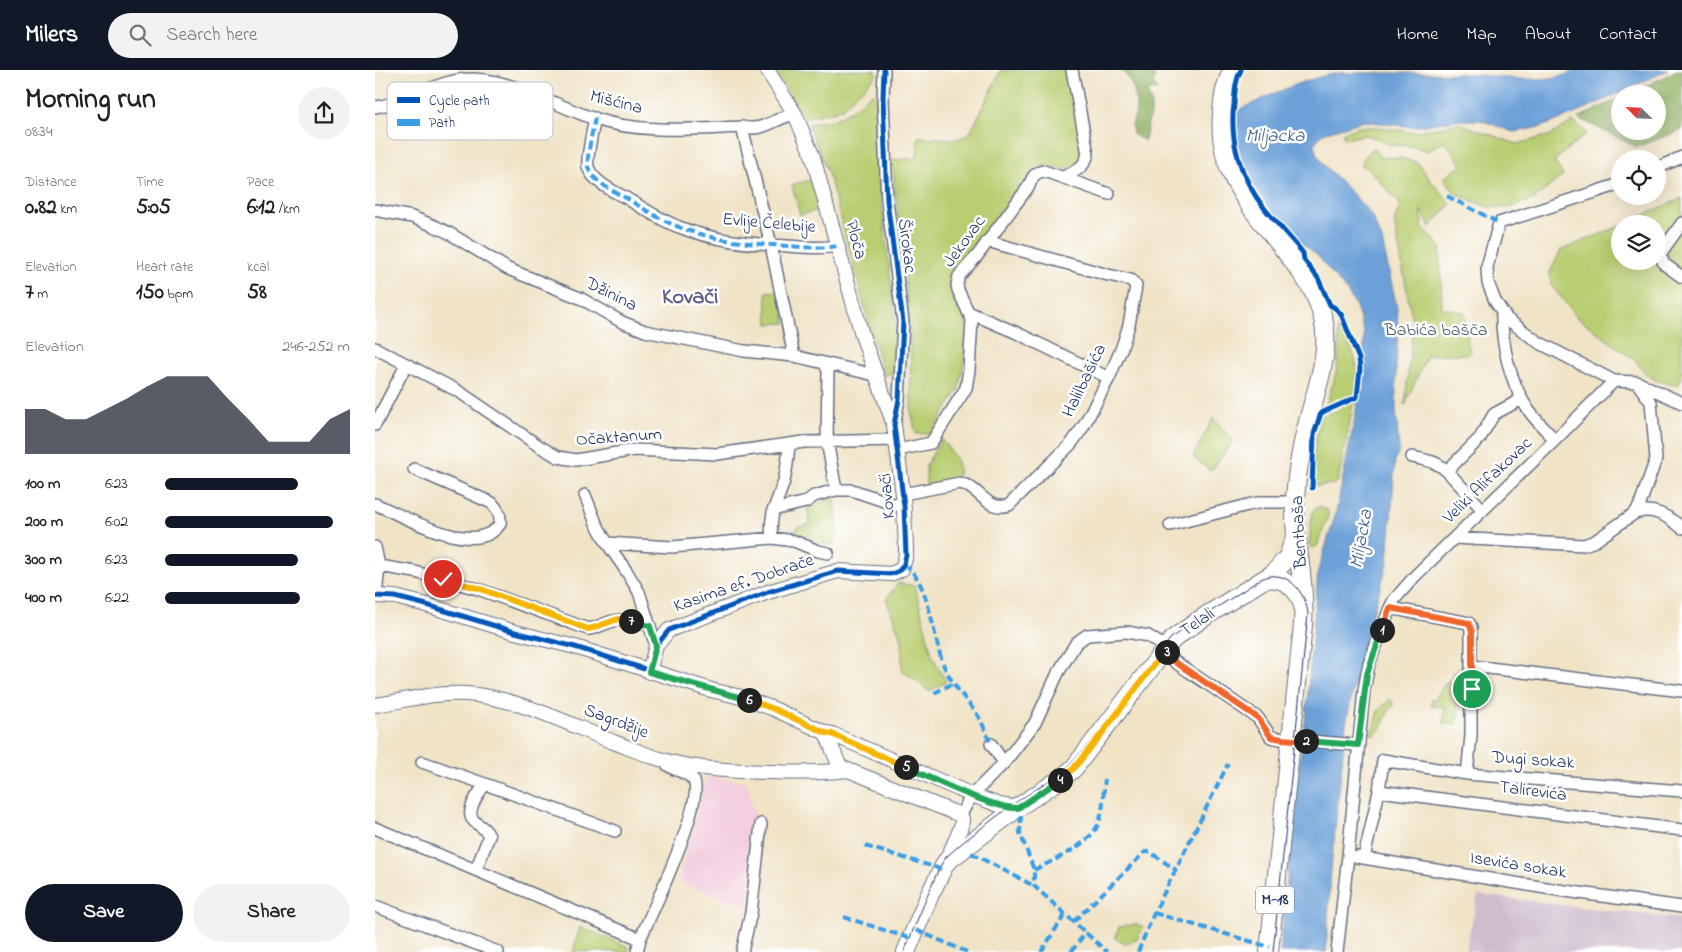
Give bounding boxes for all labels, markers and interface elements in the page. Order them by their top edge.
search box [108,13,458,58]
text: Milers [25,18,78,53]
icon: search [126,21,154,49]
text: Search here [166,22,257,49]
text: Home [1397,22,1438,48]
text: Map [1466,22,1497,48]
text: About [1525,22,1571,48]
text: Contact [1599,22,1657,48]
text: Morning run [25,80,156,121]
legend [387,82,553,140]
street label: Mišćina [587,84,645,122]
north arrow [1611,85,1666,140]
map controls [1611,85,1666,270]
button: share [298,87,350,139]
text: Cycle path [429,91,490,113]
text: Path [429,113,455,134]
text: 08:34 [25,120,52,144]
water label: Miljacka [1245,123,1305,150]
button: locate [1611,150,1666,205]
text: Distance [25,172,77,193]
text: Time [136,172,164,193]
text: Pace [247,172,274,193]
text: 0.82 [25,193,57,223]
text: 5:05 [136,193,171,223]
text: 6:12 [247,193,275,223]
text: km [57,199,77,220]
text: /km [275,199,300,220]
street label: Evlije Čelebije [721,207,818,241]
street label: Jekovac [937,211,993,273]
button: layers [1611,215,1666,270]
street label: Širokac [890,217,922,275]
street label: Ploča [837,218,873,262]
text: Elevation [25,257,76,278]
text: Heart rate [136,257,193,278]
text: kcal [247,257,269,278]
street label: Džinina [580,271,641,319]
text: 7 [25,278,34,308]
text: 150 [136,278,164,308]
text: 58 [247,278,267,308]
district label: Kovači [662,282,718,314]
text: m [34,284,48,305]
text: bpm [164,284,193,305]
park label: Babića bašča [1384,318,1487,344]
text: Elevation [25,335,84,359]
text: 246–252 m [282,335,350,359]
street label: Halilbašića [1056,340,1114,422]
street label: Očaktanum [575,422,663,454]
street label: Veliki Alifakovac [1437,431,1539,531]
text: 100 m [25,472,60,496]
text: 6:23 [105,472,128,496]
street label: Kovači [873,472,903,520]
street label: Bentbaša [1285,495,1315,570]
water label: Miljacka [1344,507,1381,571]
text: 200 m [25,510,63,534]
text: 6:02 [105,510,128,534]
text: 300 m [25,548,62,572]
text: 6:23 [105,548,128,572]
street label: Kasima ef. Dobrače [670,548,818,620]
pin [422,558,464,600]
icon: check [429,565,457,593]
text: 400 m [25,586,62,610]
text: 6:22 [105,586,129,610]
street label: Telali [1175,602,1221,644]
pin: 7 [619,608,643,634]
text: 7 [629,611,634,632]
pin: 1 [1369,618,1395,642]
text: 1 [1380,620,1385,641]
pin: 3 [1155,640,1179,664]
text: 3 [1165,642,1170,663]
pin [1451,668,1493,710]
icon: arrive [1458,675,1486,703]
pin: 6 [737,688,761,712]
text: 6 [746,690,753,711]
street label: Sagrdžije [579,698,653,748]
pin: 2 [1293,728,1319,754]
text: 2 [1303,731,1310,752]
street label: Dugi sokak [1490,745,1575,778]
pin: 5 [893,754,919,780]
text: 5 [902,757,911,778]
pin: 4 [1047,768,1073,792]
text: 4 [1058,770,1063,791]
street label: Talirevića [1498,775,1568,809]
street label: Isevića sokak [1468,846,1568,886]
button: Save [25,884,183,942]
button: Share [193,884,350,942]
road number: M-18 [1256,886,1294,914]

